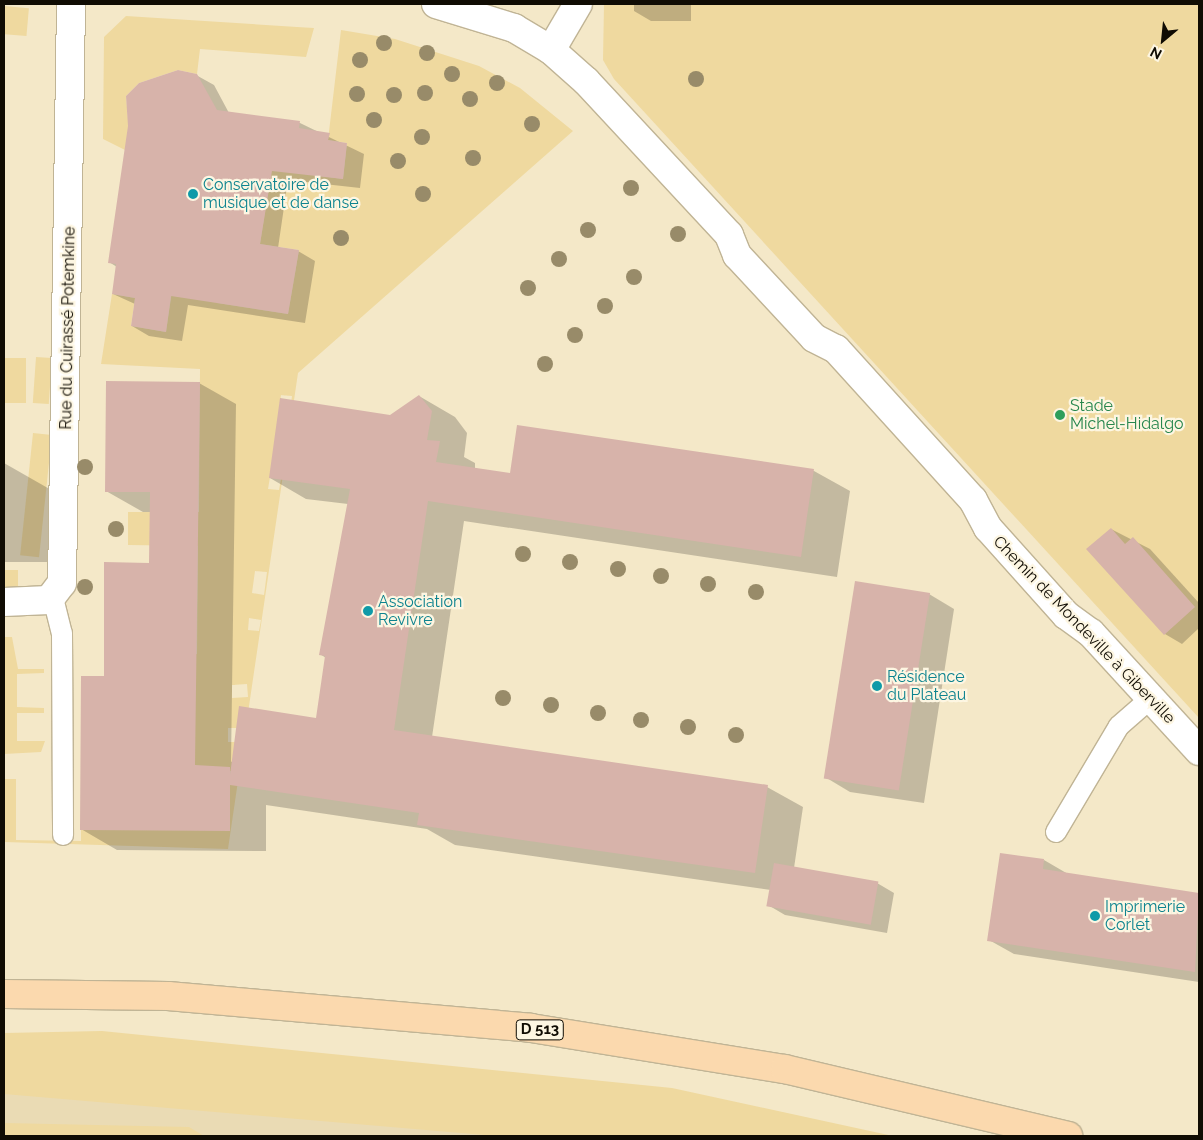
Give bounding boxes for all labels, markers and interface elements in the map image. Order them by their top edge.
north arrow [1138,15,1188,65]
text: N [1147,44,1164,63]
place label: Conservatoire de musique et de danse [203,175,359,213]
marker: Conservatoire de musique et de danse [187,188,199,200]
street label: Rue du Cuirassé Potemkine [57,226,79,430]
place label: Stade Michel-Hidalgo [1070,396,1184,434]
marker: Stade Michel-Hidalgo [1054,409,1066,421]
street label: Chemin de Mondeville à Giberville [989,532,1179,728]
place label: Association Revivre [378,592,462,630]
marker: Association Revivre [362,605,374,617]
place label: Résidence du Plateau [887,667,966,705]
marker: Résidence du Plateau [871,680,883,692]
place label: Imprimerie Corlet [1105,897,1185,935]
marker: Imprimerie Corlet [1089,910,1101,922]
road number: D 513 [515,1018,565,1042]

